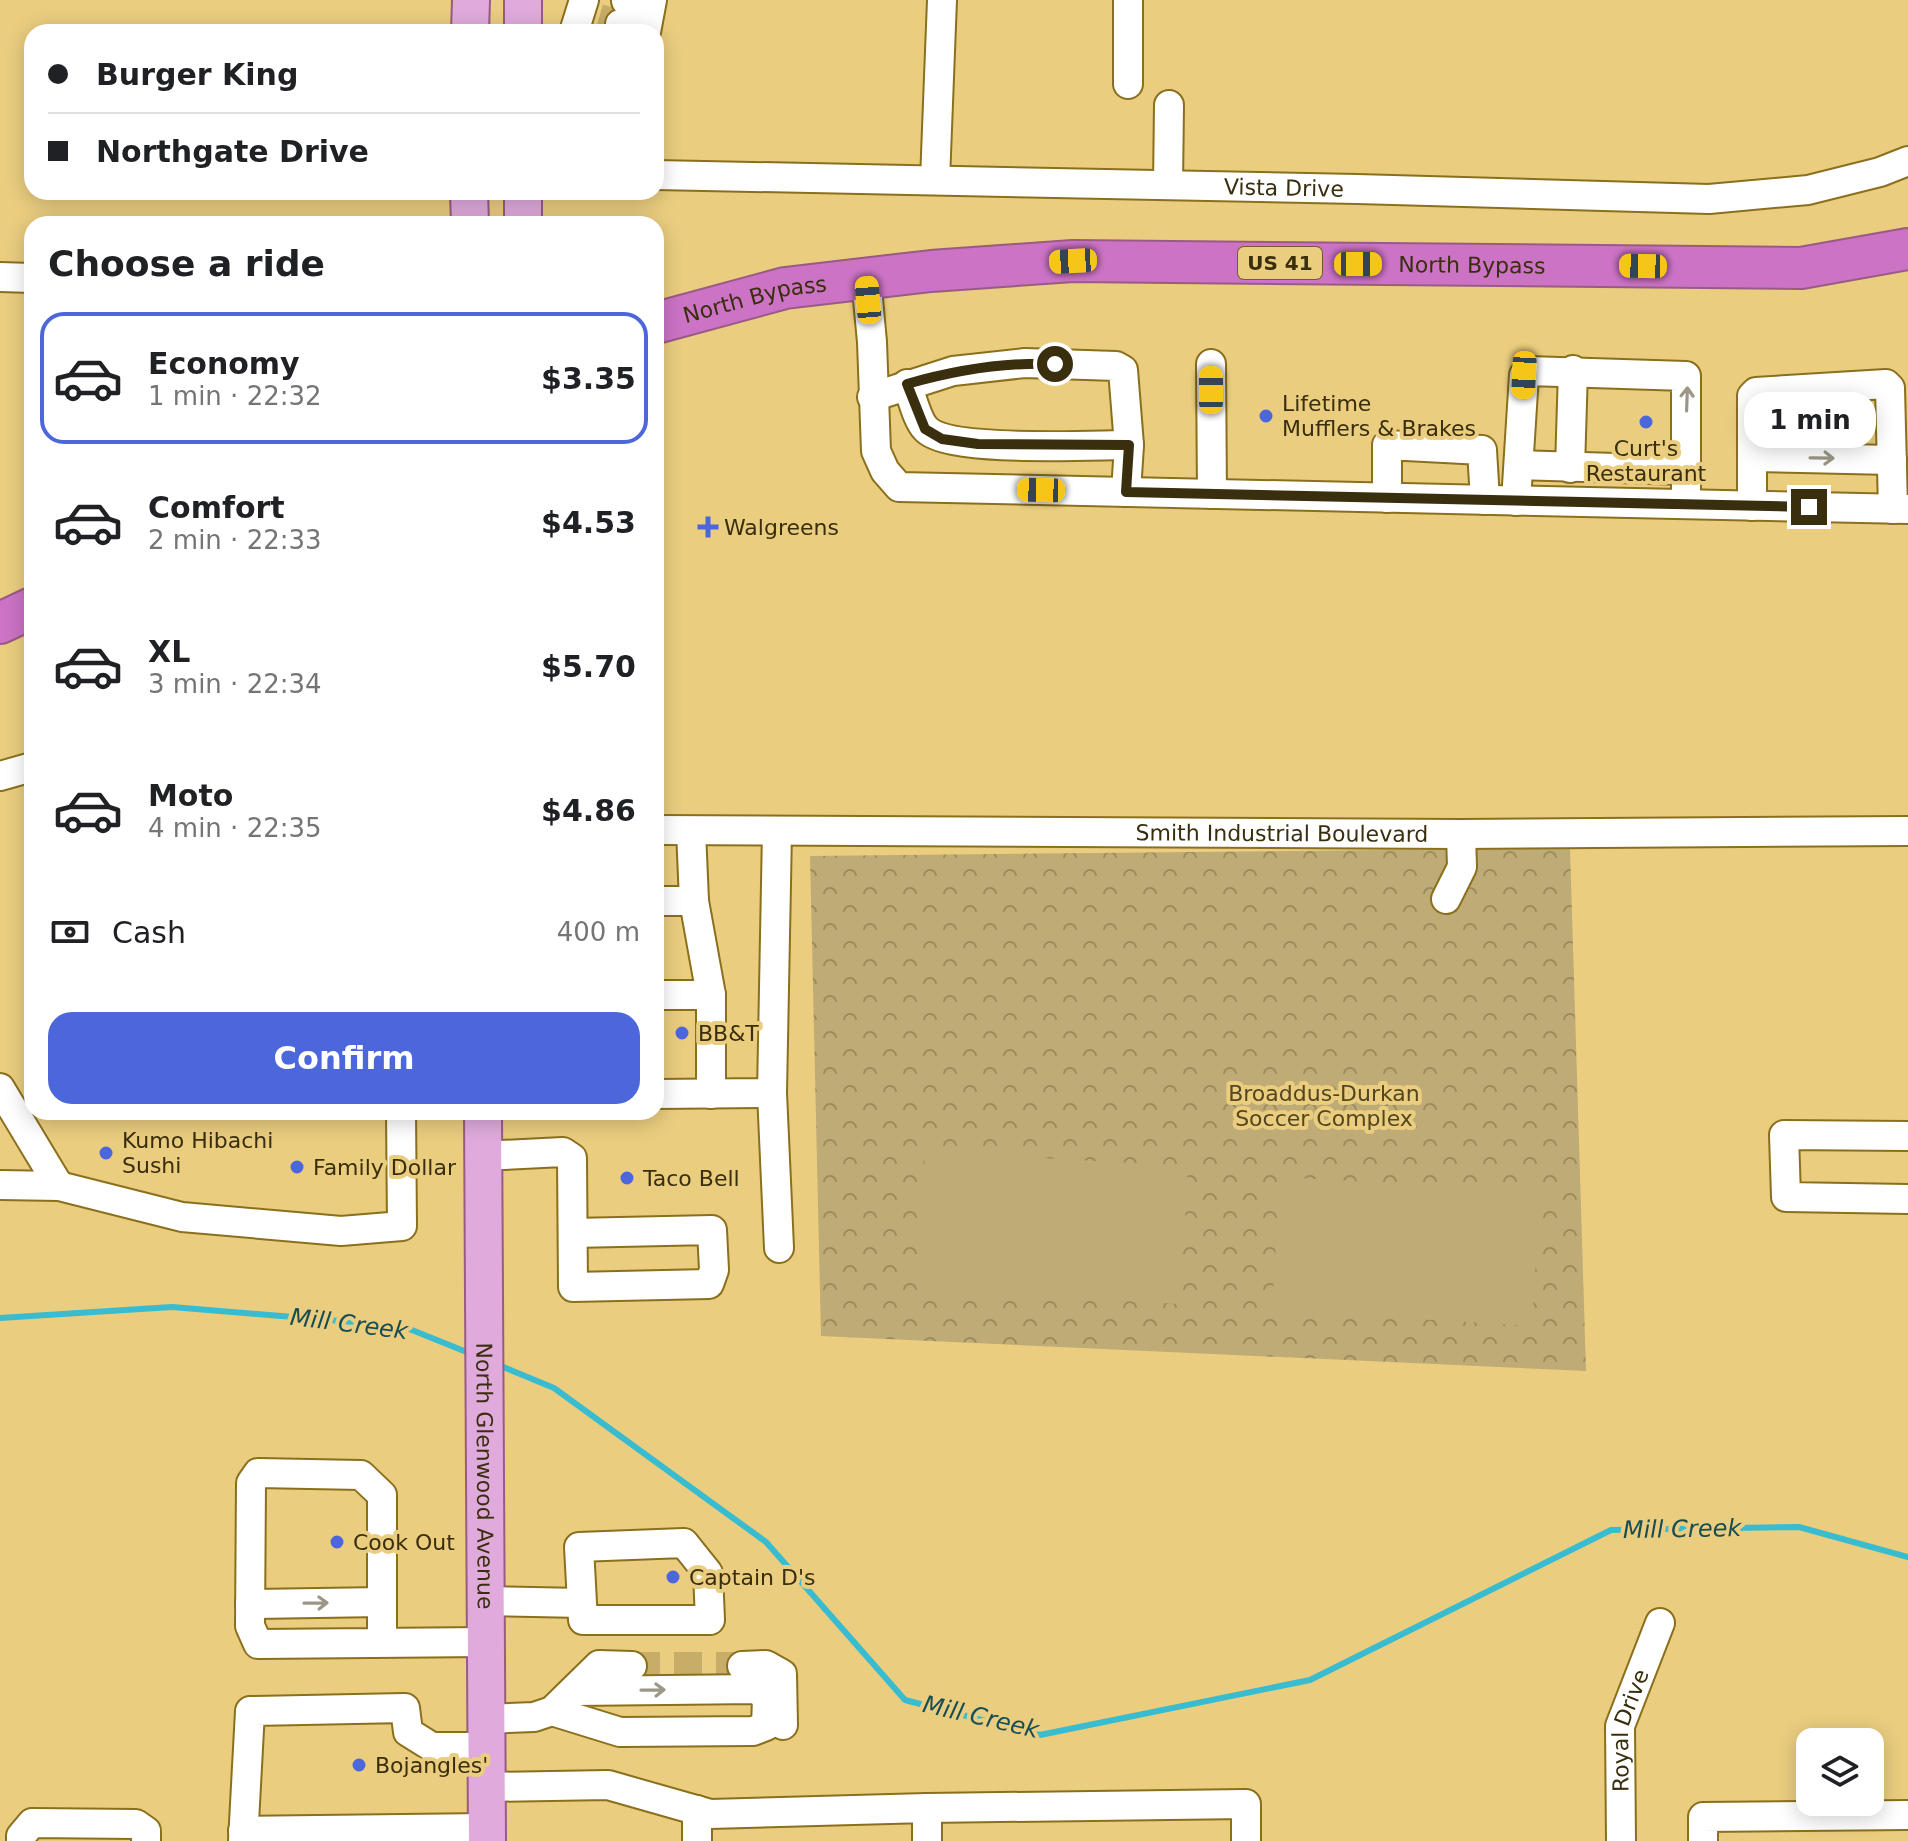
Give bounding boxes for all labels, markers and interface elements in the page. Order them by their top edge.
text: Burger King [96,57,298,92]
text: Northgate Drive [96,134,369,169]
street label: Vista Drive [1224,174,1344,202]
text: Choose a ride [48,243,325,284]
road number: US 41 [1238,247,1322,279]
car [1048,248,1098,274]
car [1334,252,1382,276]
street label: North Bypass [1398,252,1546,279]
car [1619,254,1667,278]
street label: North Bypass [680,271,828,328]
car [854,275,882,325]
icon: car [52,342,124,414]
text: Economy [148,346,300,381]
route start [1037,346,1073,382]
car [1511,350,1537,400]
text: $3.35 [541,361,636,396]
car [1199,366,1223,414]
text: 1 min · 22:32 [148,381,322,411]
one-way arrow [1679,386,1694,413]
place label: Lifetime Mufflers & Brakes [1282,391,1476,441]
callout: 1 min [1743,391,1875,447]
text: 1 min [1769,405,1851,435]
marker: Lifetime Mufflers & Brakes [1257,407,1275,425]
marker: Curt's Restaurant [1637,413,1655,431]
place label: Curt's Restaurant [1586,436,1707,486]
one-way arrow [1808,451,1835,466]
car [1017,478,1065,502]
icon: car [52,486,124,558]
route end [1791,489,1827,525]
text: Comfort [148,490,285,525]
text: $4.53 [541,505,636,540]
place label: Walgreens [724,515,839,540]
marker: Walgreens [699,518,717,536]
text: 2 min · 22:33 [148,525,322,555]
icon: car [52,630,124,702]
text: XL [148,634,190,669]
text: $5.70 [541,649,636,684]
text: 3 min · 22:34 [148,669,322,699]
icon: car [52,774,124,846]
text: Moto [148,778,233,813]
text: $4.86 [541,793,636,828]
text: 4 min · 22:35 [148,813,322,843]
street label: Smith Industrial Boulevard [1136,820,1428,847]
icon: cash [48,910,92,954]
text: Cash [112,915,186,950]
text: 400 m [557,917,640,947]
button: Confirm [48,1012,640,1104]
place label: BB&T [698,1021,759,1046]
marker: BB&T [673,1024,691,1042]
park label: Broaddus-Durkan Soccer Complex [1228,1081,1420,1131]
place label: Kumo Hibachi Sushi [122,1128,273,1178]
marker: Kumo Hibachi Sushi [97,1144,115,1162]
place label: Family Dollar [313,1155,457,1180]
marker: Family Dollar [288,1158,306,1176]
place label: Taco Bell [642,1166,740,1191]
marker: Taco Bell [618,1169,636,1187]
water label: Mill Creek [289,1303,411,1345]
street label: North Glenwood Avenue [471,1342,498,1610]
water label: Mill Creek [1623,1514,1743,1544]
place label: Cook Out [353,1530,455,1555]
marker: Cook Out [328,1533,346,1551]
place label: Captain D's [689,1565,815,1590]
marker: Captain D's [664,1568,682,1586]
one-way arrow [302,1595,329,1611]
street label: Royal Drive [1608,1666,1654,1792]
one-way arrow [639,1682,666,1698]
water label: Mill Creek [920,1690,1043,1744]
map controls [1796,1728,1884,1816]
button: layers [1796,1728,1884,1816]
place label: Bojangles' [375,1753,488,1778]
marker: Bojangles' [350,1756,368,1774]

